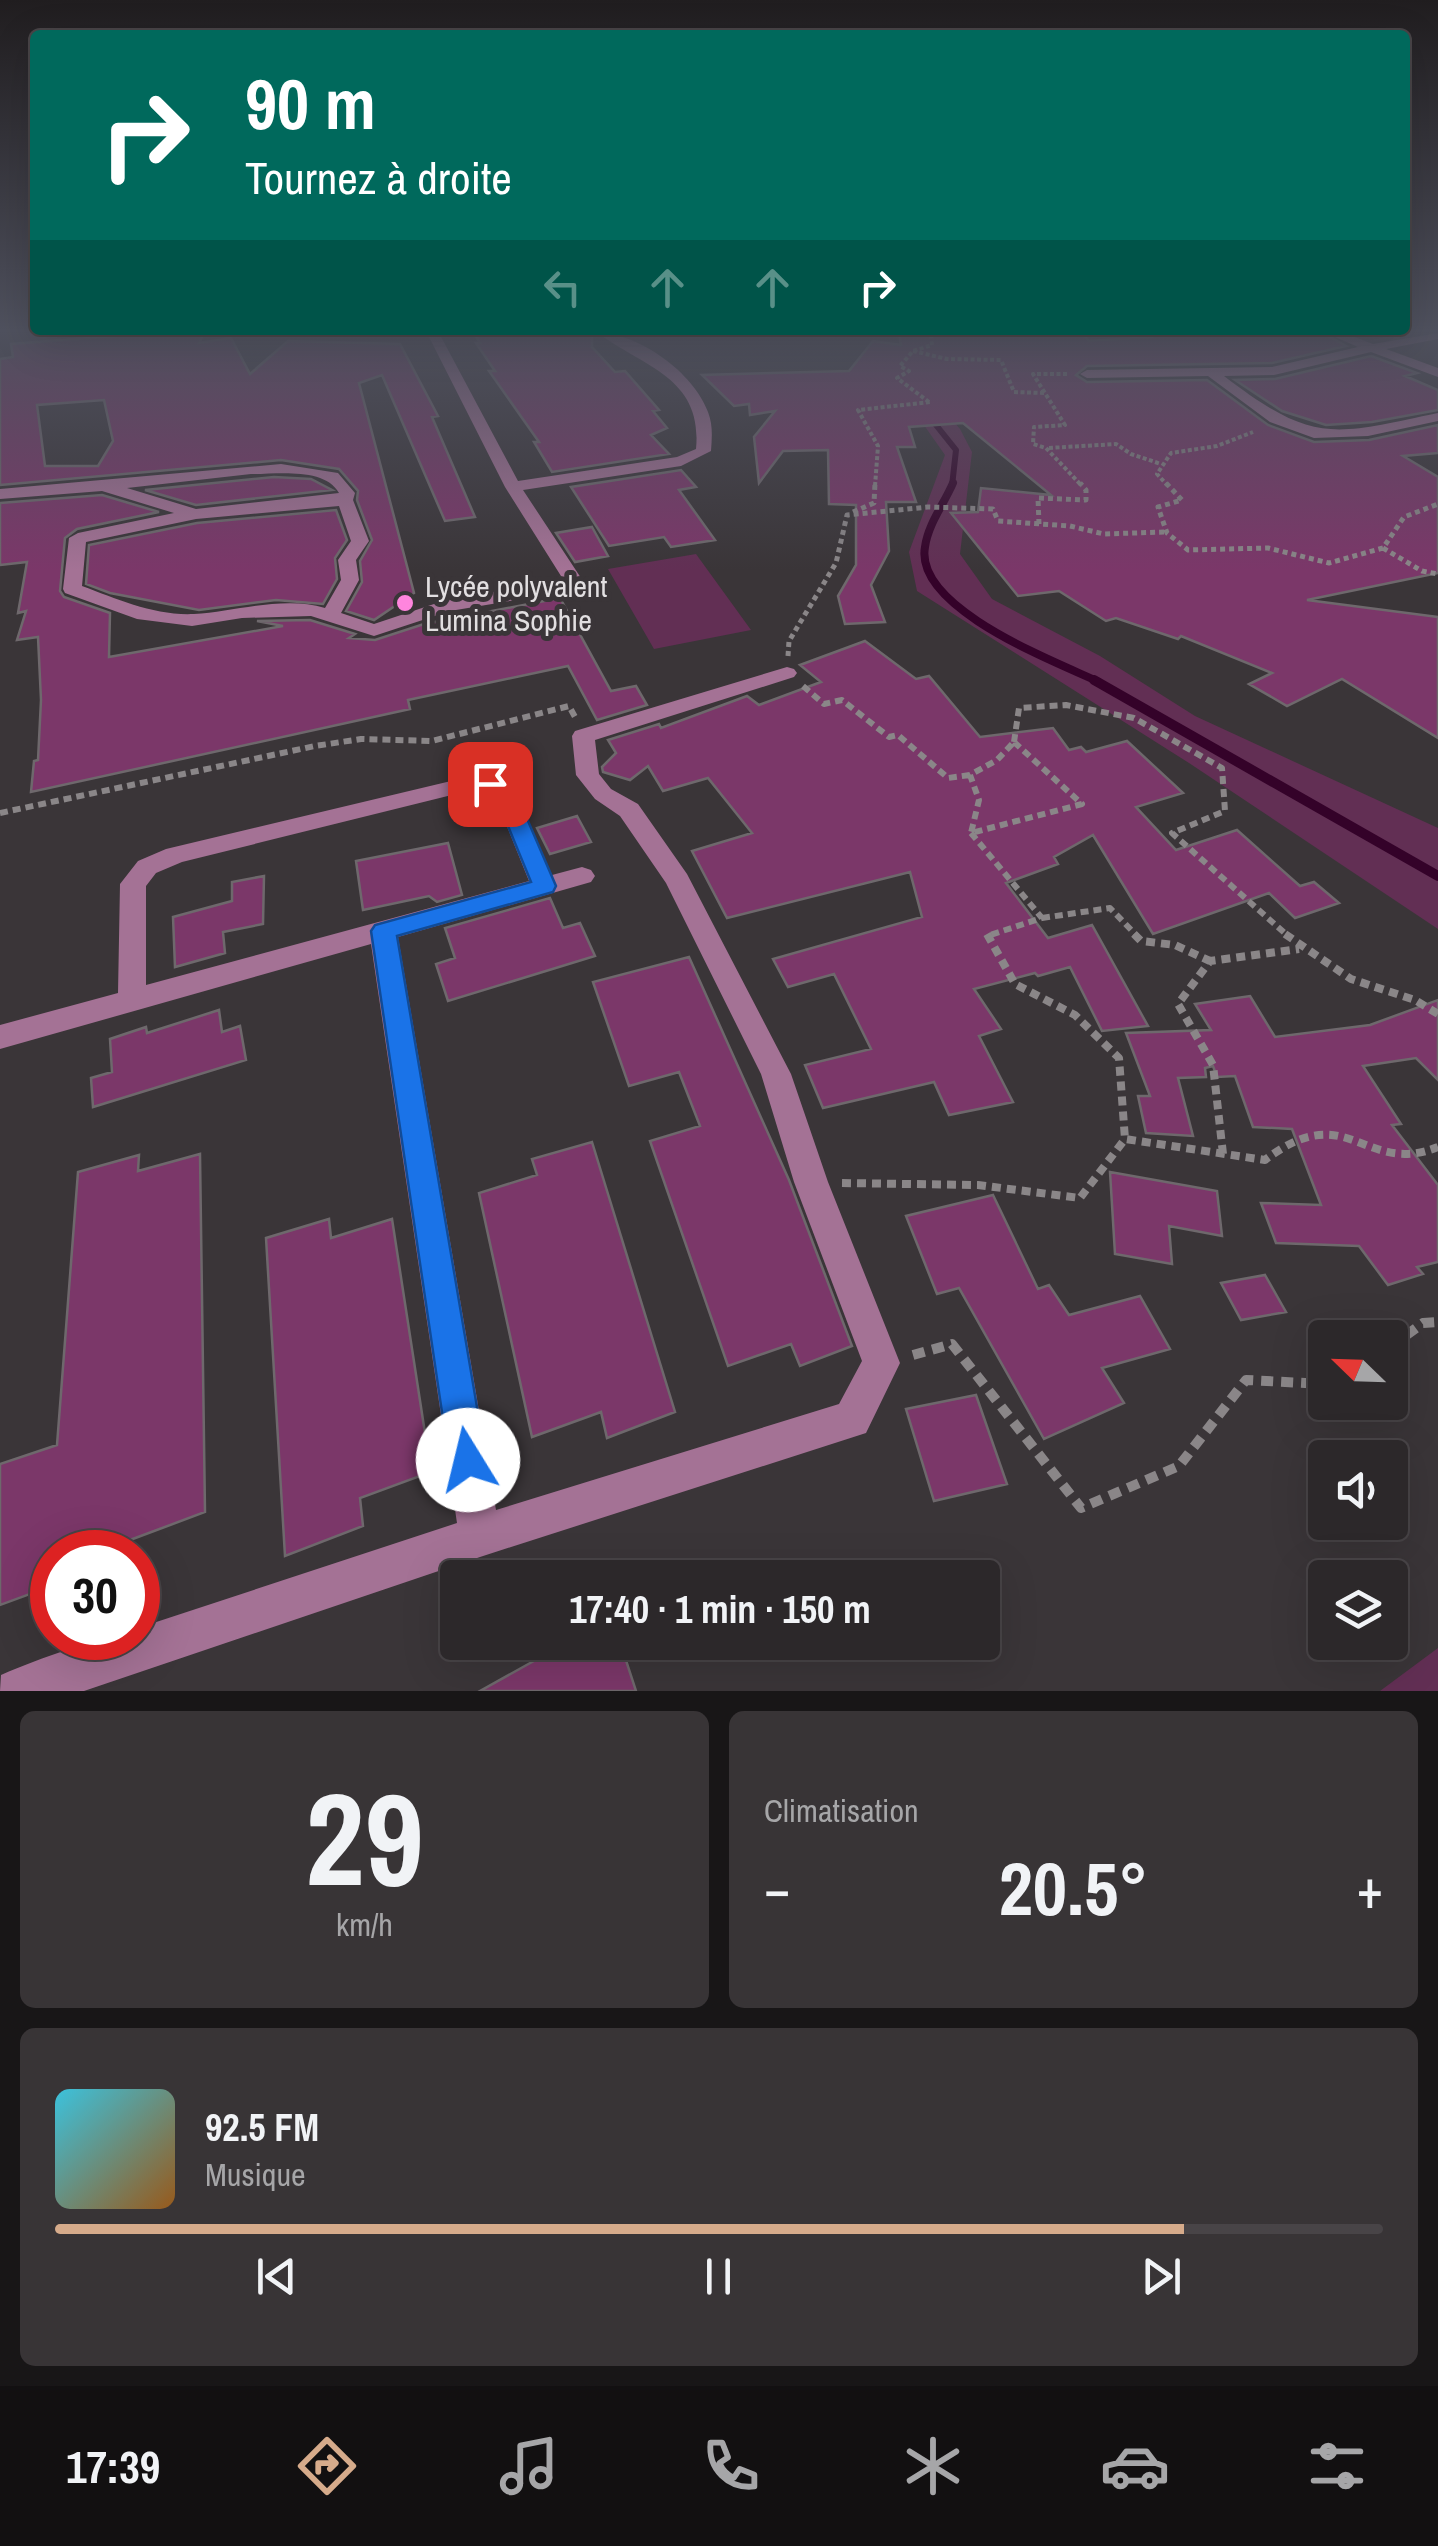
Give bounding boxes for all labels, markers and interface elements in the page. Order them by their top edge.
text: 90 m [245,57,376,151]
icon: right [80,70,210,200]
text: Tournez à droite [245,147,512,208]
icon: left [535,260,590,315]
icon: ahead [640,260,695,315]
icon: ahead [745,260,800,315]
icon: right [850,260,905,315]
place label: Lycée polyvalent Lumina Sophie [425,566,607,640]
marker: Lycée polyvalent Lumina Sophie [394,592,416,614]
pin [448,742,533,827]
icon: arrive [463,757,518,812]
north arrow [1308,1320,1408,1420]
map controls [1308,1320,1408,1660]
position arrow [416,1408,520,1512]
button: sound [1308,1440,1408,1540]
speed limit sign: 30 [30,1530,160,1660]
button: layers [1308,1560,1408,1660]
text: 17:40 · 1 min · 150 m [569,1584,871,1635]
text: 29 [305,1750,424,1926]
text: Climatisation [764,1789,919,1832]
text: 20.5° [999,1837,1148,1938]
text: − [764,1851,790,1925]
text: + [1357,1851,1383,1925]
text: km/h [336,1903,393,1946]
text: 92.5 FM [205,2102,319,2153]
text: Musique [205,2153,306,2196]
icon: previous [249,2249,304,2304]
icon: pause [691,2249,746,2304]
icon: next [1134,2249,1189,2304]
icon: directions [292,2431,362,2501]
icon: music [494,2431,564,2501]
icon: phone [696,2431,766,2501]
icon: climate [898,2431,968,2501]
icon: car [1100,2431,1170,2501]
icon: filters [1302,2431,1372,2501]
text: 17:39 [66,2436,160,2497]

